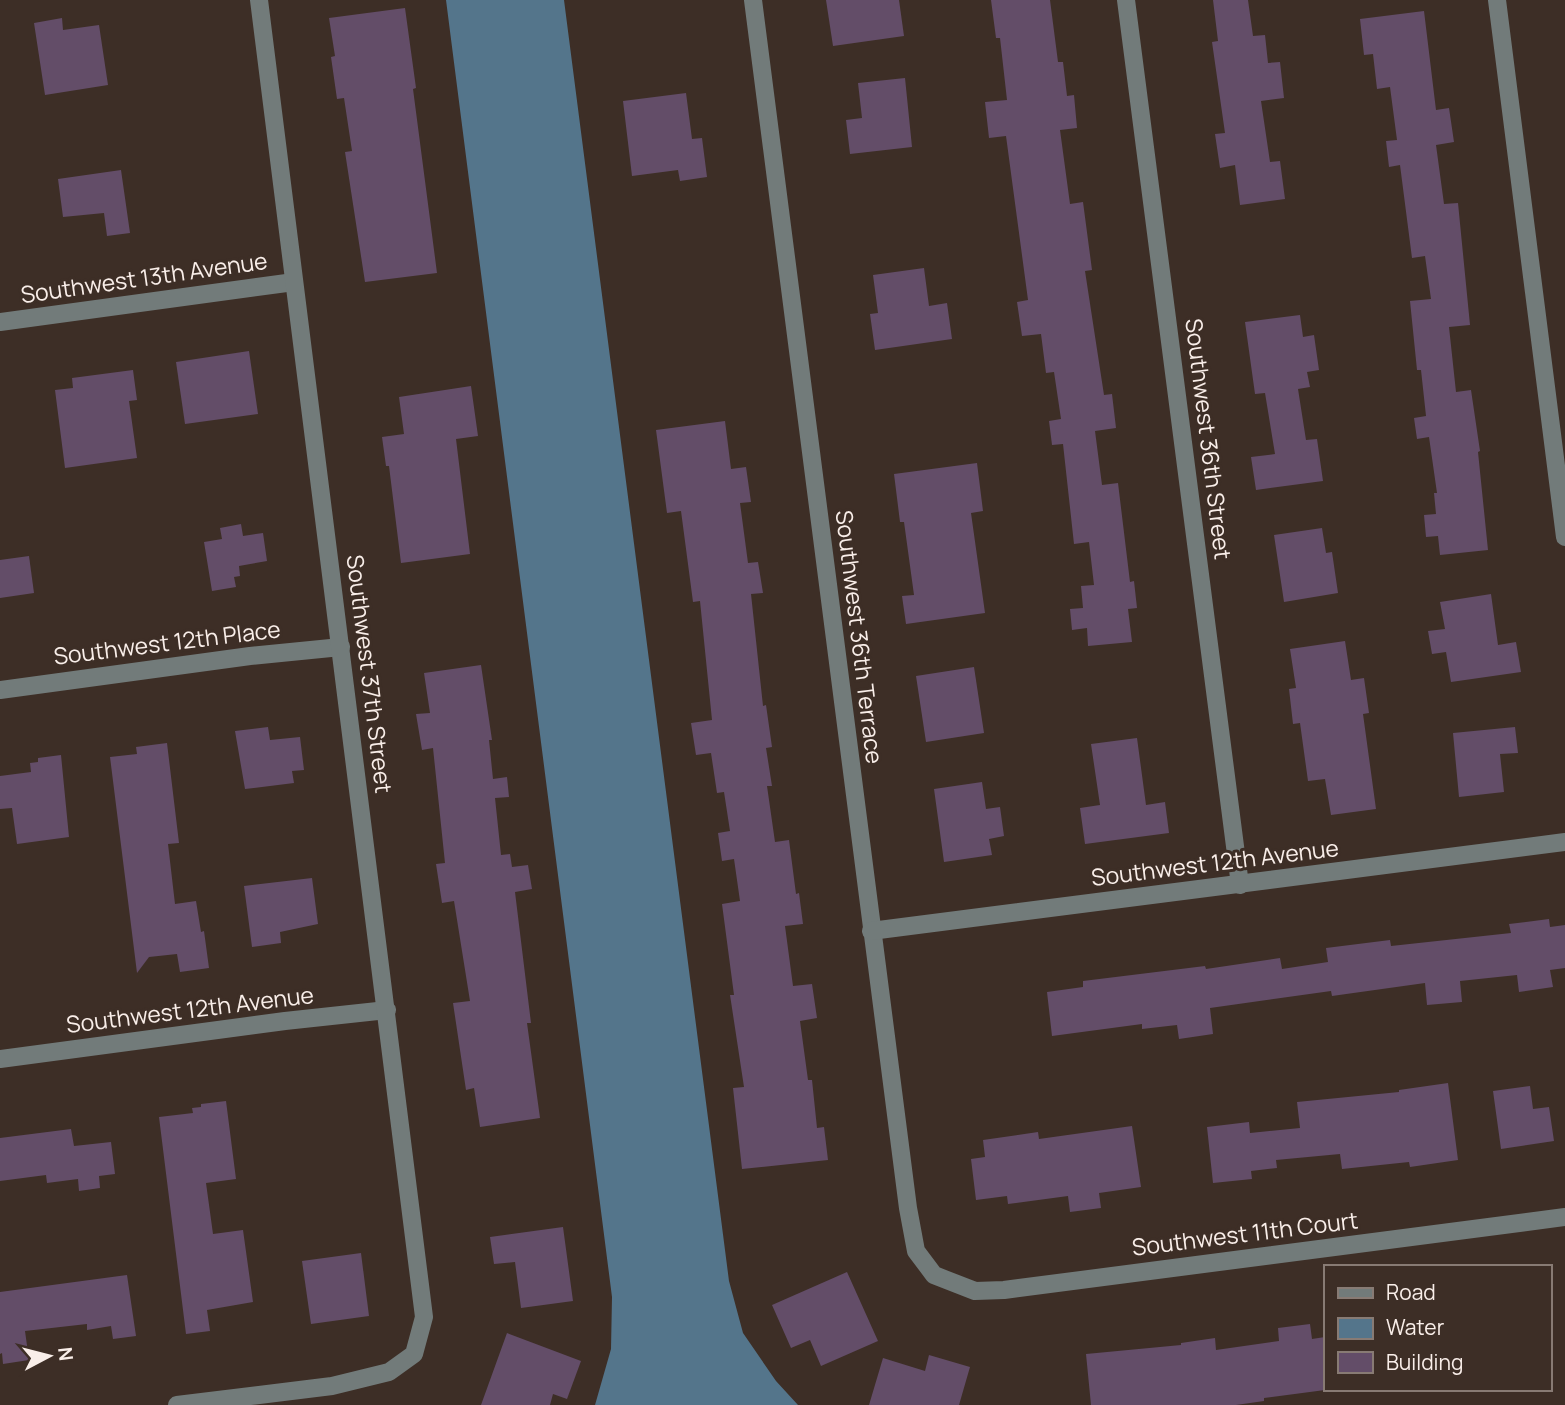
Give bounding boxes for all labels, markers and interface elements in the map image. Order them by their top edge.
street label: Southwest 13th Avenue [18,244,269,310]
street label: Southwest 36th Street [1178,316,1240,561]
street label: Southwest 36th Terrace [829,508,891,766]
street label: Southwest 37th Street [339,553,401,795]
street label: Southwest 12th Place [52,612,282,672]
street label: Southwest 12th Avenue [1089,831,1340,893]
street label: Southwest 12th Avenue [64,978,315,1040]
street label: Southwest 11th Court [1130,1203,1360,1263]
legend [1324,1265,1551,1391]
text: Road [1386,1278,1436,1306]
text: Water [1386,1313,1445,1341]
north arrow [14,1321,84,1391]
text: N [52,1346,80,1362]
text: Building [1386,1348,1463,1376]

